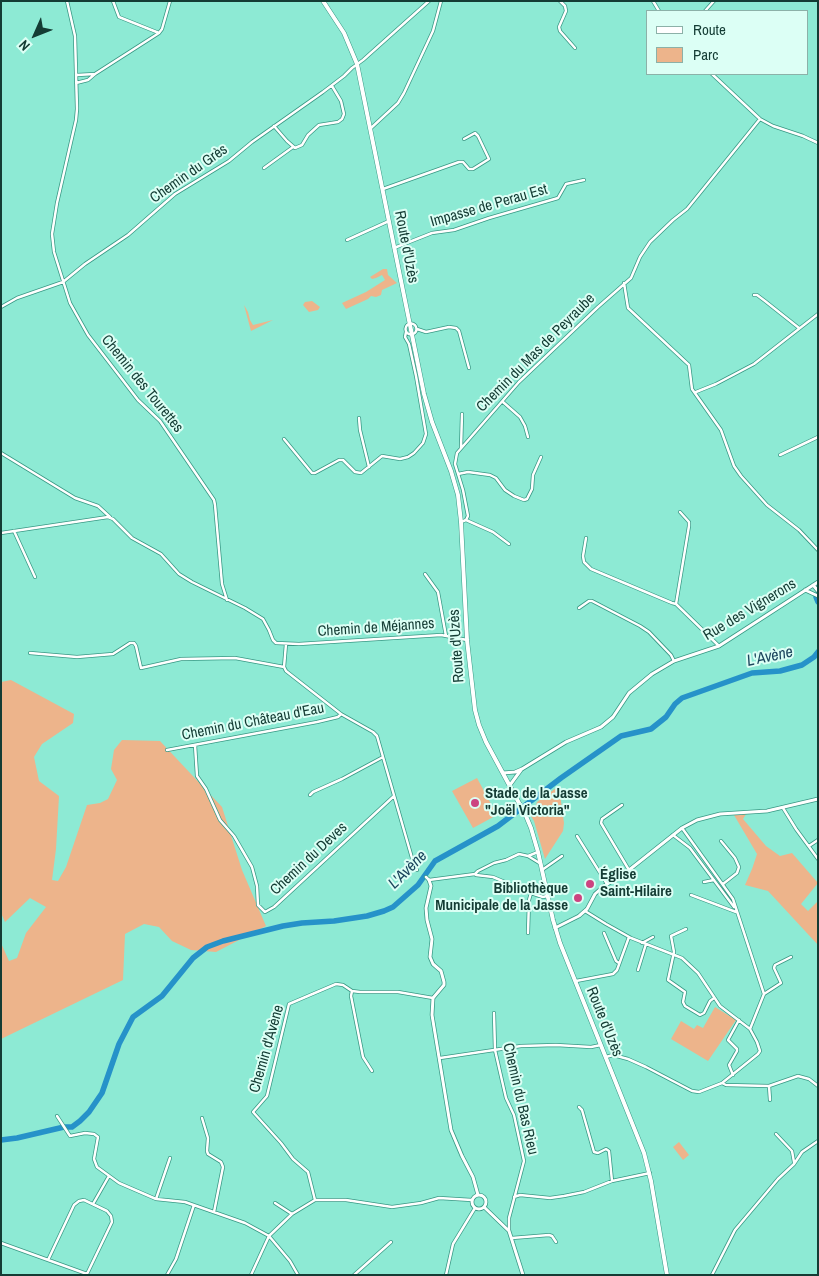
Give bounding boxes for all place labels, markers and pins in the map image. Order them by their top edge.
place label: Stade de la Jasse "Joël Victoria" [485,785,588,820]
marker: Stade de la Jasse "Joël Victoria" [469,797,481,809]
place label: Église Saint-Hilaire [600,866,672,901]
marker: Église Saint-Hilaire [584,878,596,890]
place label: Bibliothèque Municipale de la Jasse [435,880,568,915]
marker: Bibliothèque Municipale de la Jasse [572,892,584,904]

